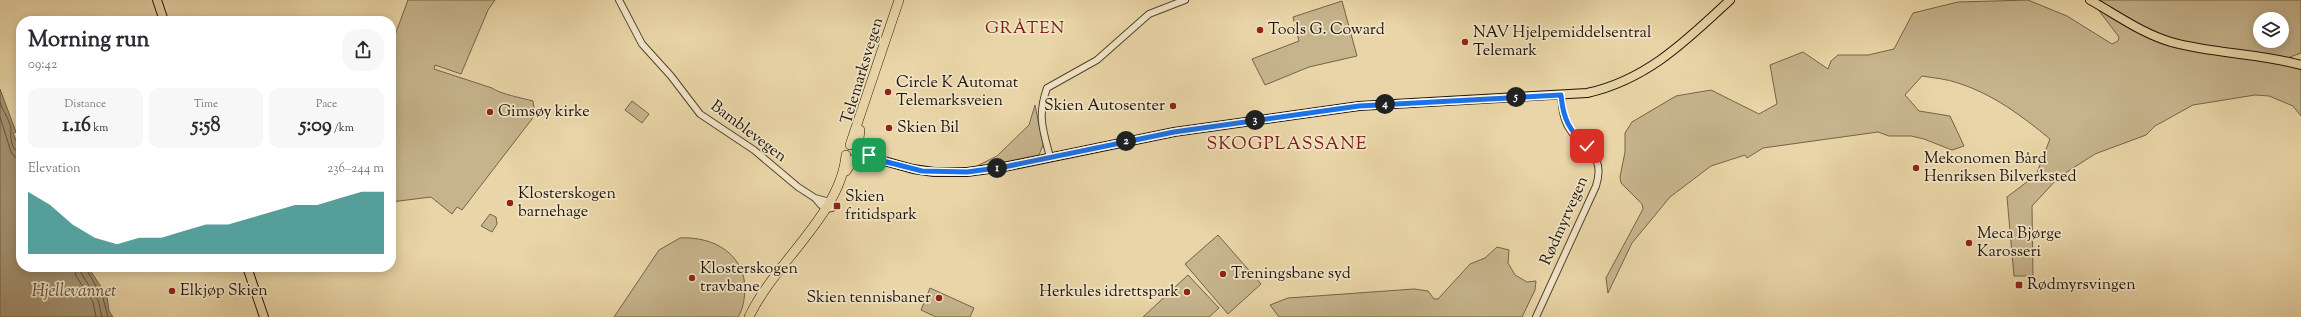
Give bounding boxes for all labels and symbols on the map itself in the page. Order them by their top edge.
street label: Telemarksvegen [836,14,890,127]
district label: GRÅTEN [985,17,1065,41]
place label: Tools G. Coward [1268,19,1385,42]
place label: NAV Hjelpemiddelsentral Telemark [1473,22,1652,63]
marker: Tools G. Coward [1255,25,1265,35]
marker: NAV Hjelpemiddelsentral Telemark [1460,37,1470,47]
place label: Circle K Automat Telemarksveien [896,72,1019,113]
marker: Circle K Automat Telemarksveien [883,87,893,97]
pin: 5 [1506,87,1526,107]
pin: 4 [1375,94,1395,114]
place label: Skien Autosenter [1044,95,1165,118]
street label: Bamblevegen [705,96,792,169]
place label: Gimsøy kirke [498,101,590,124]
marker: Skien Autosenter [1168,101,1178,111]
marker: Gimsøy kirke [485,107,495,117]
pin: 3 [1245,110,1265,130]
place label: Skien Bil [897,117,960,140]
marker: Skien Bil [884,123,894,133]
pin [1570,129,1604,163]
pin: 2 [1116,131,1136,151]
district label: SKOGPLASSANE [1206,132,1368,158]
pin [852,138,886,172]
place label: Mekonomen Bård Henriksen Bilverksted [1924,148,2076,189]
pin: 1 [987,158,1007,178]
marker: Mekonomen Bård Henriksen Bilverksted [1911,163,1921,173]
street label: Rødmyrvegen [1535,172,1595,269]
place label: Klosterskogen barnehage [518,183,616,224]
place label: Skien fritidspark [845,186,917,227]
marker: Klosterskogen barnehage [505,198,515,208]
marker: Skien fritidspark [832,201,842,211]
place label: Meca Bjørge Karosseri [1977,223,2061,264]
marker: Meca Bjørge Karosseri [1964,238,1974,248]
place label: Klosterskogen travbane [700,258,798,299]
place label: Treningsbane syd [1231,263,1351,286]
marker: Treningsbane syd [1218,269,1228,279]
marker: Klosterskogen travbane [687,273,697,283]
place label: Rødmyrsvingen [2027,274,2136,297]
water label: Hjellevannet [32,280,116,304]
place label: Elkjøp Skien [180,280,268,303]
marker: Rødmyrsvingen [2014,280,2024,290]
place label: Herkules idrettspark [1039,281,1179,304]
marker: Elkjøp Skien [167,286,177,296]
place label: Skien tennisbaner [806,287,931,310]
marker: Herkules idrettspark [1182,287,1192,297]
marker: Skien tennisbaner [934,293,944,303]

